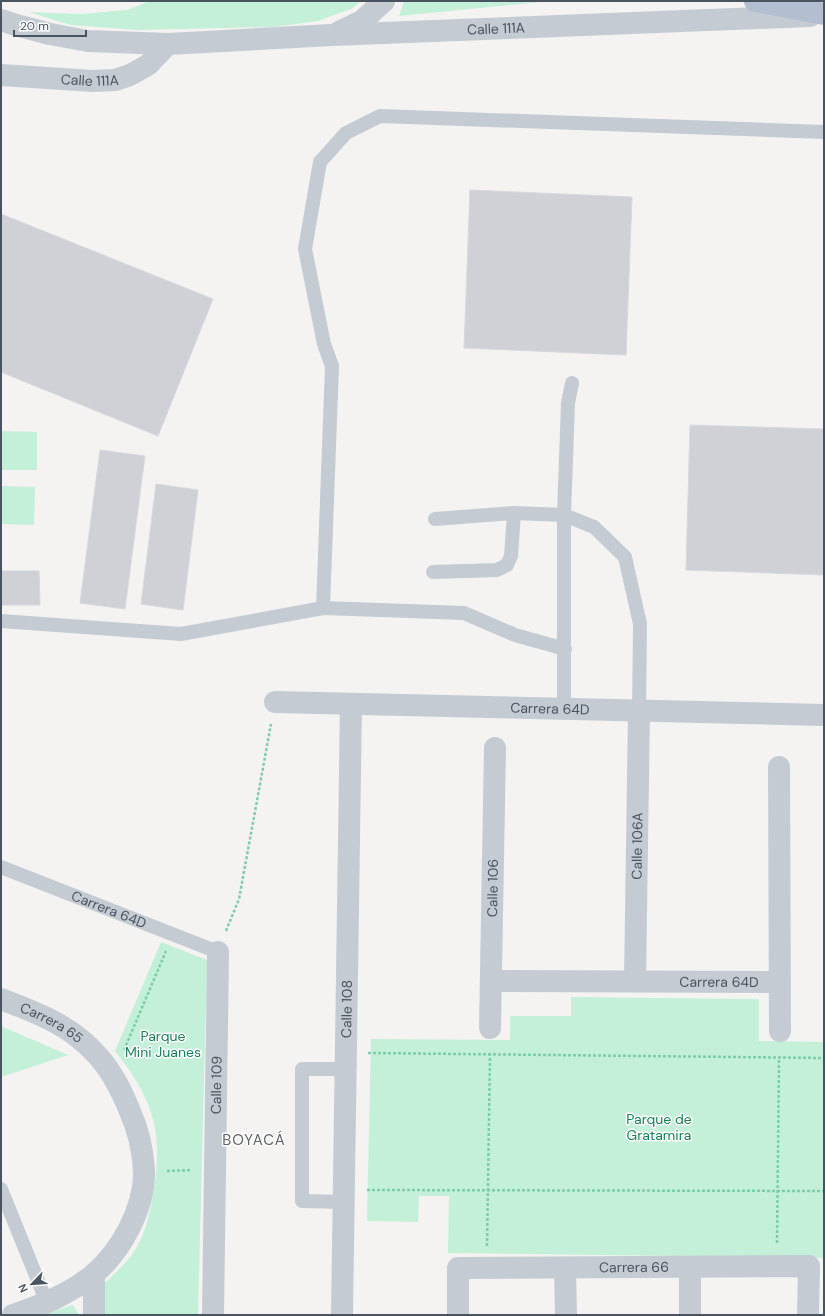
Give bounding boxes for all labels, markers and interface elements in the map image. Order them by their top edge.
scale bar [14,12,86,38]
text: 20 m [20,18,49,34]
street label: Calle 111A [467,18,525,39]
street label: Calle 111A [60,70,119,90]
street label: Carrera 64D [510,699,590,718]
street label: Calle 106A [628,812,646,880]
street label: Calle 106 [483,859,502,917]
street label: Carrera 64D [69,886,149,932]
street label: Carrera 64D [679,973,759,991]
street label: Calle 108 [337,980,356,1038]
street label: Carrera 65 [18,998,87,1047]
park label: Parque Mini Juanes [125,1027,201,1061]
street label: Calle 109 [207,1056,226,1114]
park label: Parque de Gratamira [626,1110,692,1144]
district label: BOYACÁ [222,1130,286,1150]
street label: Carrera 66 [599,1258,669,1276]
north arrow [12,1264,52,1304]
text: N [15,1282,31,1295]

